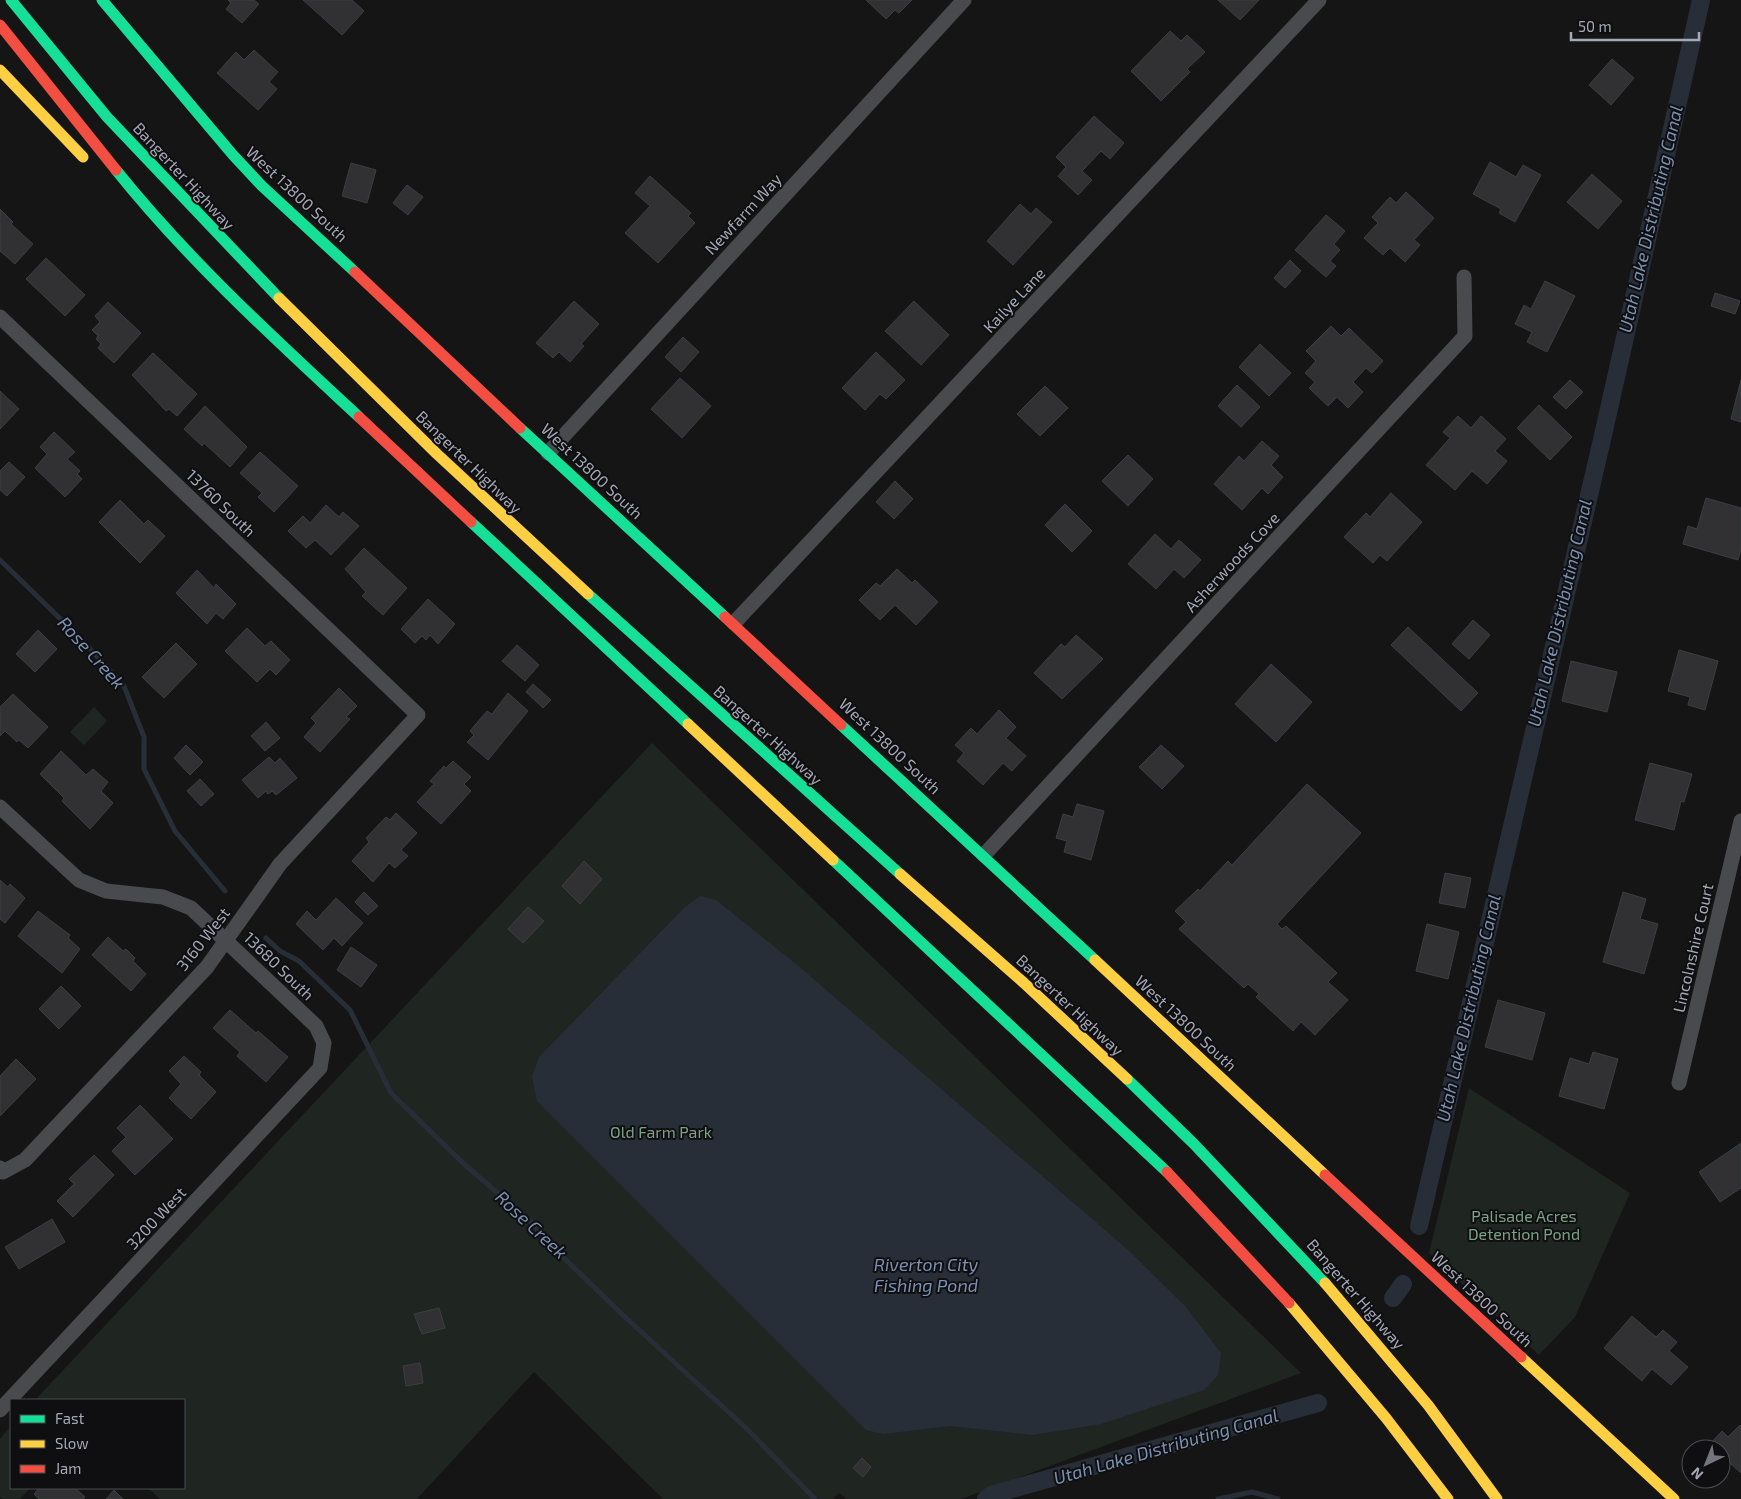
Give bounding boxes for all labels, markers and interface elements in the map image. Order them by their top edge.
scale bar [1571,10,1698,42]
text: 50 m [1578,17,1612,35]
water label: Utah Lake Distributing Canal [1613,103,1687,335]
street label: Bangerter Highway [130,118,239,234]
street label: West 13800 South [243,142,352,245]
street label: Newfarm Way [700,169,785,258]
street label: Kailye Lane [979,263,1049,336]
street label: Bangerter Highway [413,406,526,517]
street label: West 13800 South [538,419,647,522]
street label: 13760 South [183,465,260,540]
water label: Utah Lake Distributing Canal [1522,497,1596,729]
street label: Asherwoods Cove [1180,508,1283,616]
water label: Rose Creek [54,612,130,693]
street label: Bangerter Highway [710,681,827,789]
street label: West 13800 South [836,694,945,797]
street label: Lincolnshire Court [1668,881,1717,1014]
water label: Utah Lake Distributing Canal [1431,892,1505,1124]
street label: 3160 West [172,903,233,974]
street label: 13680 South [240,928,318,1004]
street label: Bangerter Highway [1013,950,1128,1060]
street label: West 13800 South [1132,971,1241,1074]
park label: Old Farm Park [610,1122,712,1141]
street label: 3200 West [122,1183,189,1253]
water label: Rose Creek [491,1186,572,1263]
park label: Palisade Acres Detention Pond [1468,1206,1580,1243]
street label: Bangerter Highway [1303,1235,1410,1353]
street label: West 13800 South [1428,1247,1537,1350]
water label: Riverton City Fishing Pond [874,1253,978,1296]
legend [10,1399,185,1489]
water label: Utah Lake Distributing Canal [1051,1403,1281,1489]
text: Fast [55,1409,85,1427]
text: Slow [55,1434,89,1452]
north arrow [1681,1439,1731,1489]
text: Jam [55,1459,81,1477]
text: N [1687,1464,1706,1484]

